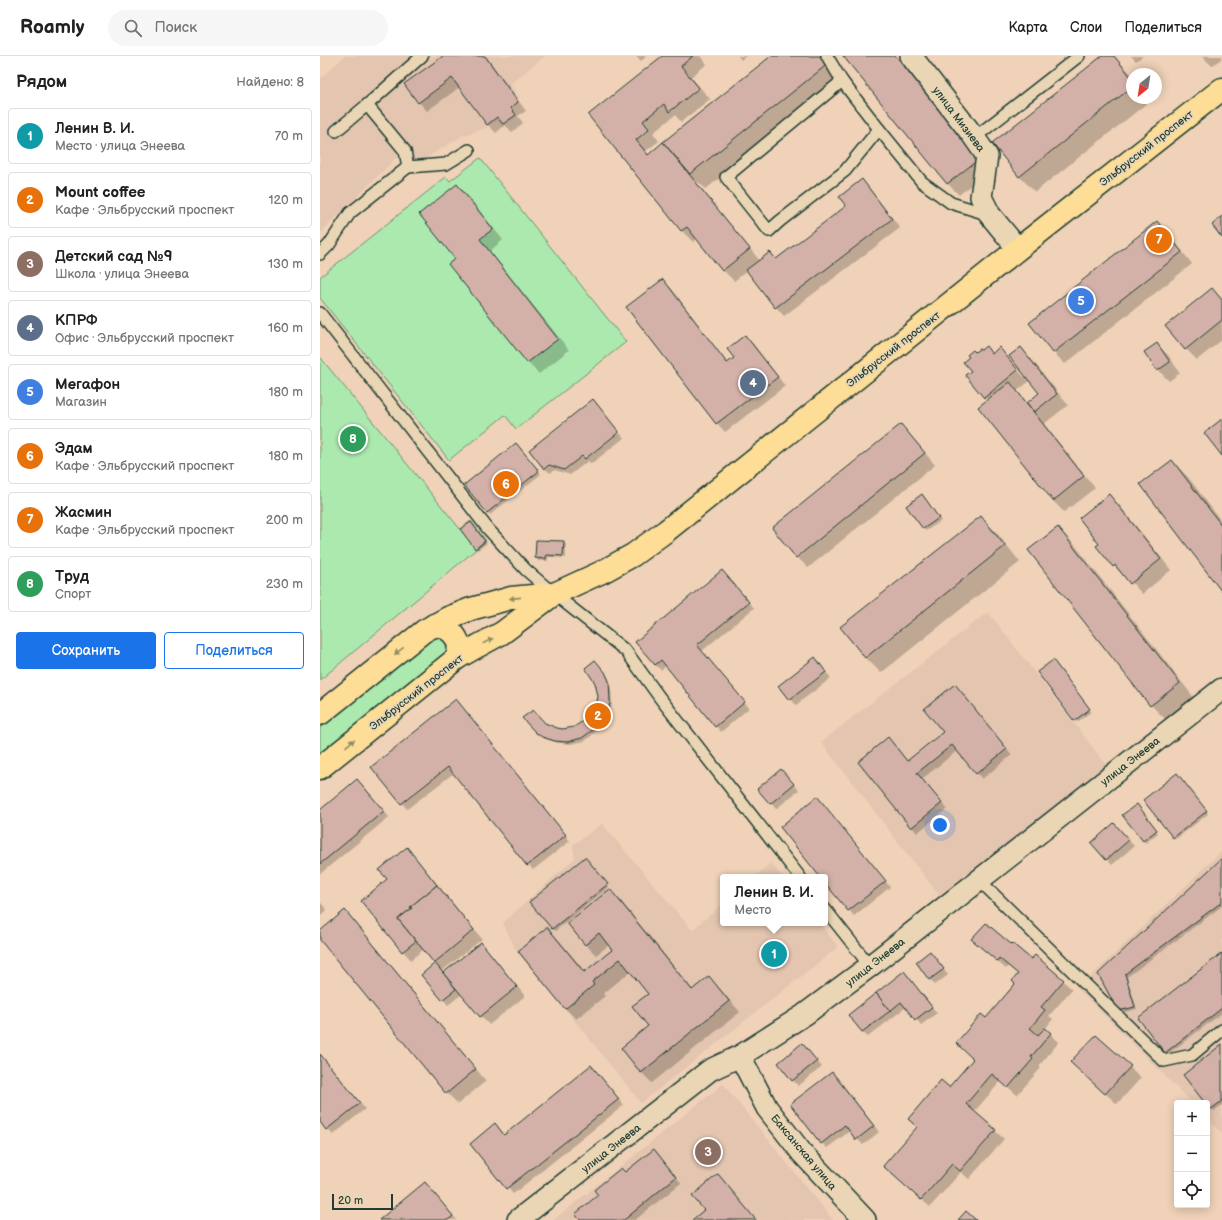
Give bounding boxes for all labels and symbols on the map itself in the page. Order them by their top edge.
north arrow [1126,68,1162,104]
street label: улица Мизиева [930,84,988,155]
street label: Эльбрусский проспект [1097,108,1196,189]
pin: 7 [1146,225,1172,255]
pin: 5 [1068,286,1094,316]
street label: Эльбрусский проспект [844,309,943,390]
pin: 4 [740,368,766,398]
pin: 8 [340,424,366,454]
pin: 6 [493,469,519,499]
one-way arrow [509,594,521,601]
one-way arrow [482,637,494,644]
one-way arrow [393,646,404,655]
street label: Эльбрусский проспект [367,652,466,733]
pin: 2 [585,701,611,731]
street label: улица Энеева [1098,734,1163,789]
one-way arrow [345,739,356,748]
your location [930,815,950,835]
street label: улица Энеева [843,935,908,990]
pin: 1 [761,939,787,969]
street label: Баксанская улица [768,1112,839,1193]
street label: улица Энеева [579,1121,644,1176]
pin: 3 [695,1137,721,1167]
scale bar [332,1192,393,1211]

